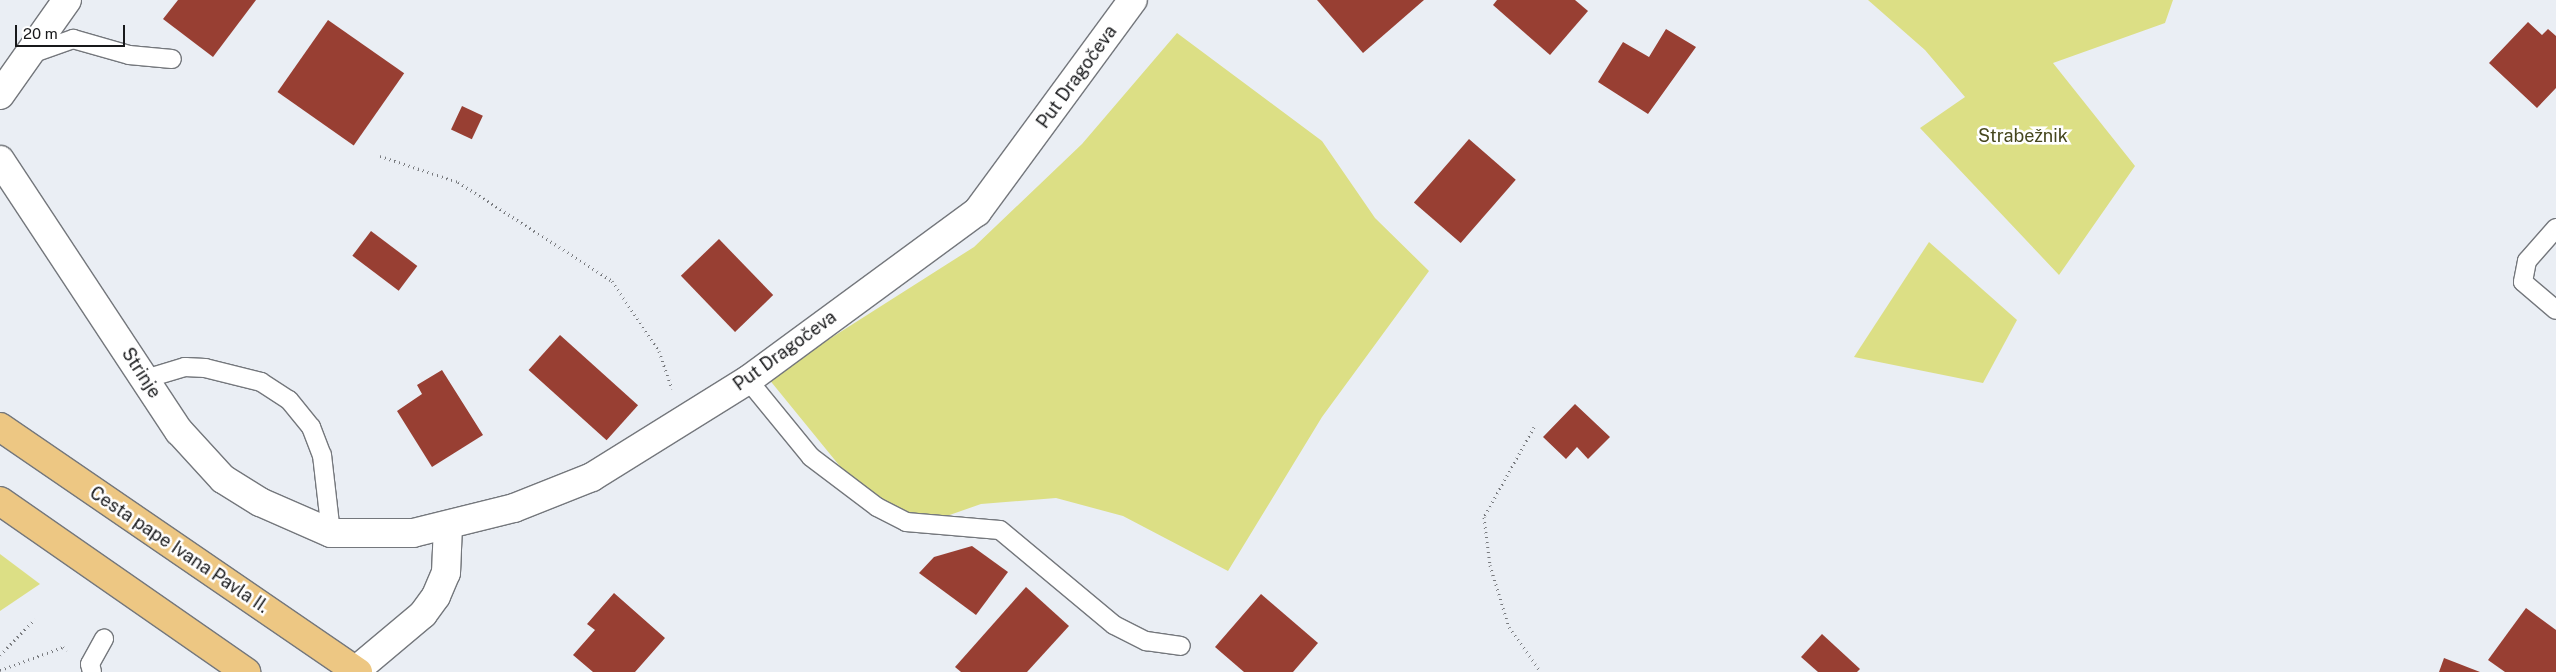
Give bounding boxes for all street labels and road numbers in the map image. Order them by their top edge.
street label: Put Dragočeva [1032,21,1122,133]
street label: Put Dragočeva [729,306,841,396]
street label: Strinje [117,344,165,402]
street label: Cesta pape Ivana Pavla II. [85,482,273,618]

